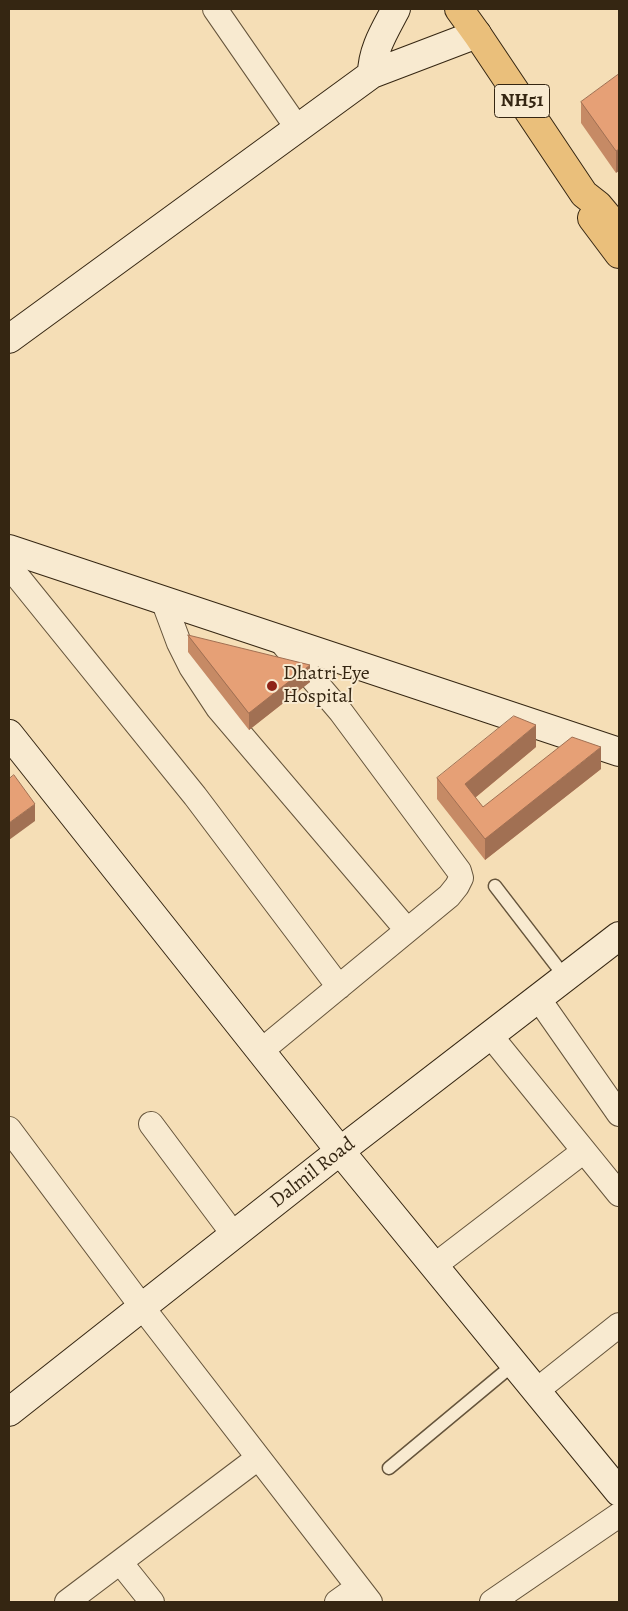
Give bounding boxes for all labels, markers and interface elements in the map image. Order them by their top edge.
road number: NH51 [494,84,550,118]
place label: Dhatri Eye Hospital [283,662,370,709]
marker: Dhatri Eye Hospital [265,679,279,693]
street label: Dalmil Road [266,1132,360,1214]

